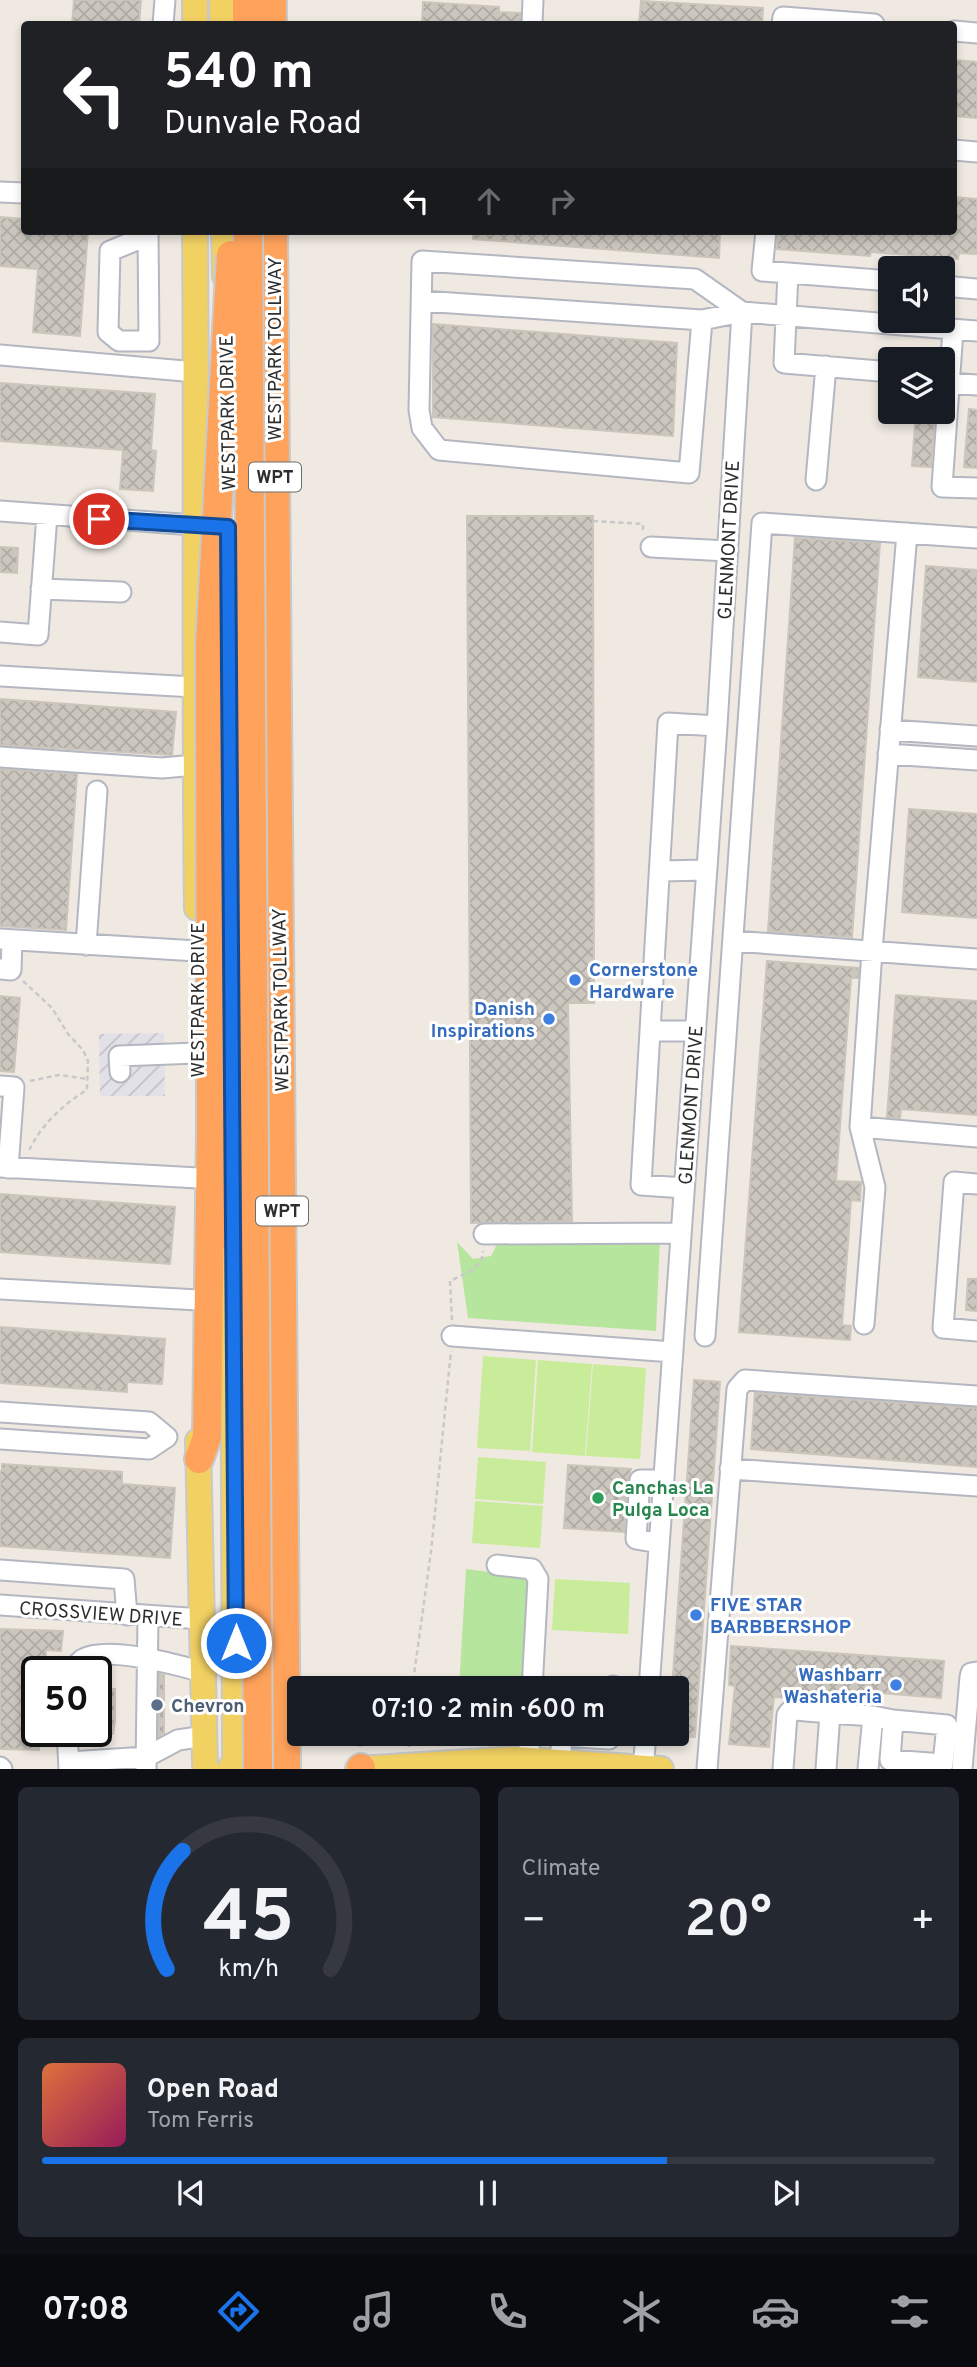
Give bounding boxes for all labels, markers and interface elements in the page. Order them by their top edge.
text: 540 m [164,44,314,106]
icon: left [49,49,140,140]
text: Dunvale Road [164,105,362,145]
icon: left [397,182,435,220]
icon: ahead [470,182,508,220]
icon: right [543,182,581,220]
map controls [878,256,955,424]
button: sound [878,256,955,333]
street label: WESTPARK TOLLWAY [264,257,288,441]
street label: WESTPARK DRIVE [216,335,242,491]
button: layers [878,347,955,424]
street label: GLENMONT DRIVE [714,460,746,620]
road number: WPT [249,462,301,491]
pin [69,489,129,549]
icon: arrive [80,500,118,538]
street label: WESTPARK TOLLWAY [268,908,296,1092]
street label: WESTPARK DRIVE [187,922,211,1078]
place label: Cornerstone Hardware [589,959,698,1005]
marker: Cornerstone Hardware [567,972,583,988]
place label: Danish Inspirations [431,998,535,1044]
marker: Danish Inspirations [541,1011,557,1027]
street label: GLENMONT DRIVE [674,1025,710,1186]
road number: WPT [256,1196,308,1226]
place label: Canchas La Pulga Loca [612,1477,714,1523]
marker: Canchas La Pulga Loca [590,1490,606,1506]
place label: FIVE STAR BARBBERSHOP [710,1594,851,1640]
street label: CROSSVIEW DRIVE [18,1597,183,1633]
position arrow [199,1606,273,1680]
marker: FIVE STAR BARBBERSHOP [688,1607,704,1623]
speed limit sign: 50 [21,1656,112,1747]
place label: Washbarr Washateria [783,1664,882,1710]
marker: Washbarr Washateria [888,1677,904,1693]
text: 07:10 · 2 min · 600 m [371,1694,605,1727]
place label: Chevron [171,1695,245,1719]
marker: Chevron [149,1697,165,1713]
text: Climate [522,1855,600,1884]
text: 45 [203,1876,294,1968]
text: 20° [685,1889,772,1955]
text: − [522,1898,546,1947]
text: + [910,1898,935,1947]
text: km/h [218,1954,279,1986]
text: Open Road [147,2074,279,2107]
text: Tom Ferris [147,2107,254,2136]
icon: previous [172,2174,210,2212]
icon: pause [469,2174,507,2212]
icon: next [767,2174,805,2212]
icon: directions [214,2287,263,2336]
icon: music [349,2287,398,2336]
icon: phone [483,2287,532,2336]
icon: climate [617,2287,666,2336]
icon: car [751,2287,800,2336]
icon: filters [885,2287,934,2336]
text: 07:08 [43,2291,129,2331]

